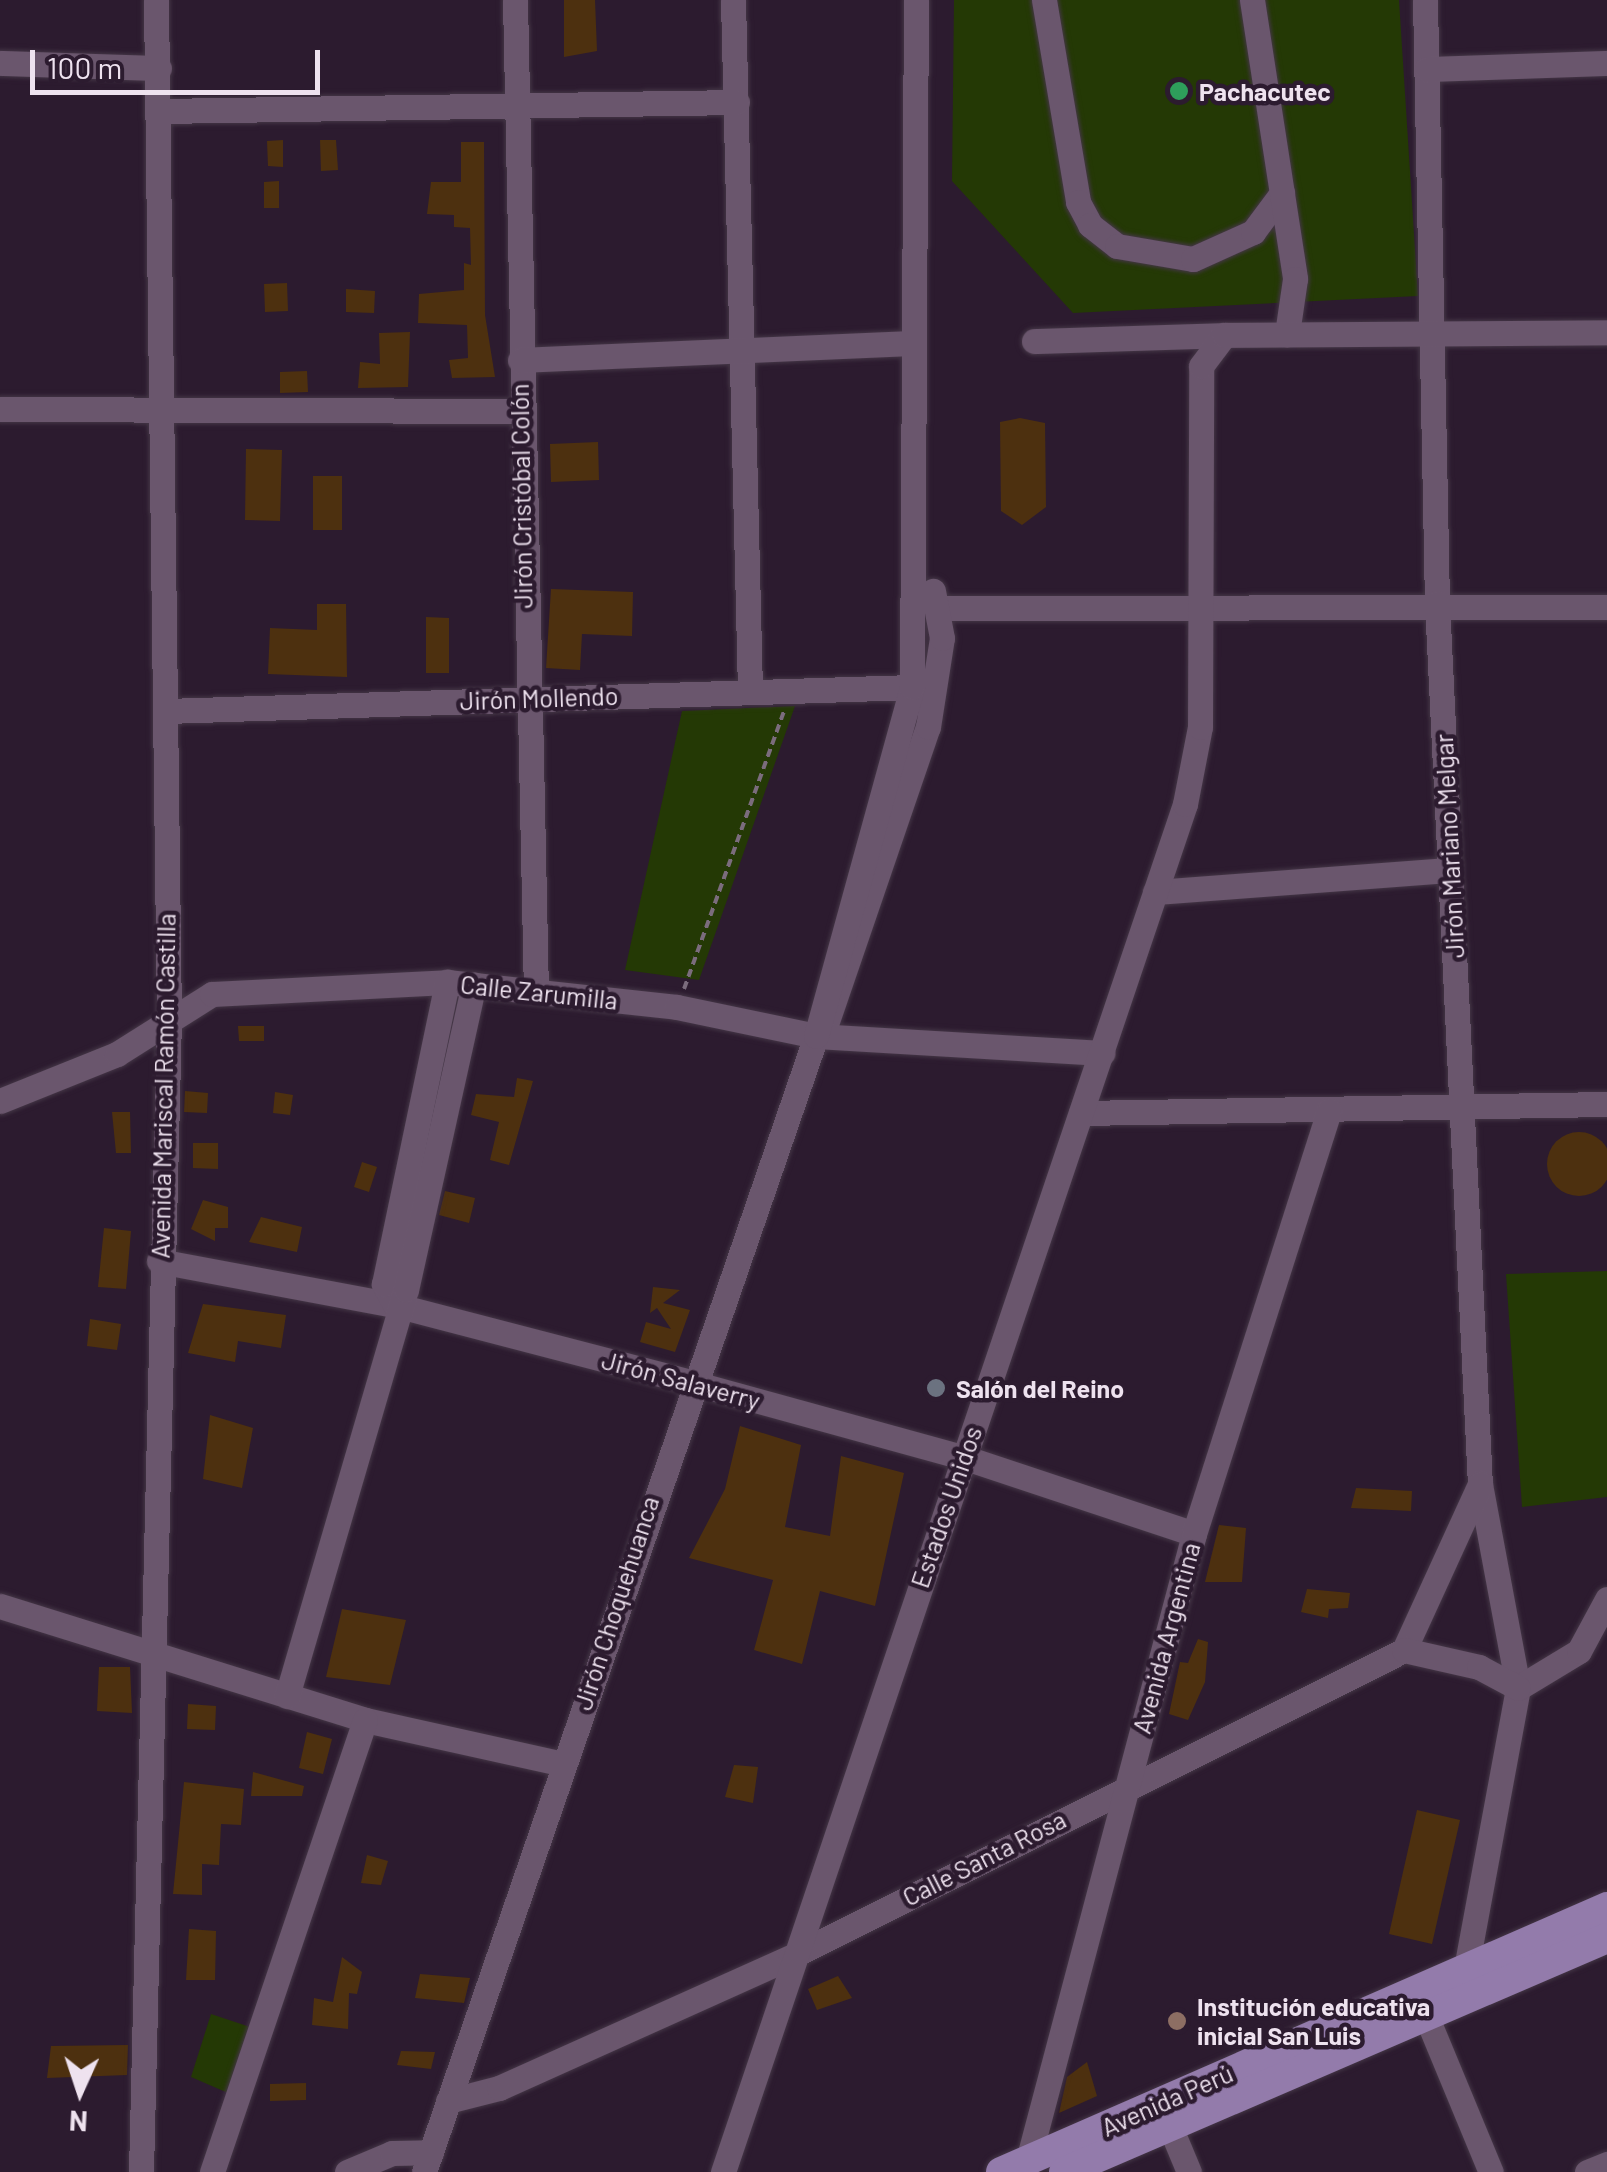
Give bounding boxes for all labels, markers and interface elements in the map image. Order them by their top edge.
scale bar [35,30,325,92]
text: 100 m [47,49,122,85]
place label: Pachacutec [1199,76,1331,106]
marker: Pachacutec [1168,80,1190,102]
street label: Jirón Cristóbal Colón [504,383,538,609]
street label: Jirón Mollendo [459,680,619,716]
street label: Jirón Mariano Melgar [1428,733,1470,959]
street label: Avenida Mariscal Ramón Castilla [145,913,181,1259]
street label: Calle Zarumilla [459,969,619,1015]
street label: Jirón Salaverry [599,1344,763,1416]
place label: Salón del Reino [956,1373,1124,1403]
marker: Salón del Reino [925,1377,947,1399]
street label: Estados Unidos [904,1422,988,1592]
street label: Jirón Choquehuanca [567,1492,665,1714]
street label: Avenida Argentina [1126,1539,1206,1737]
street label: Calle Santa Rosa [897,1804,1071,1912]
place label: Institución educativa inicial San Luis [1197,1992,1430,2051]
marker: Institución educativa inicial San Luis [1166,2010,1188,2032]
north arrow [30,2042,130,2142]
street label: Avenida Perú [1097,2058,1237,2142]
text: N [68,2104,89,2139]

